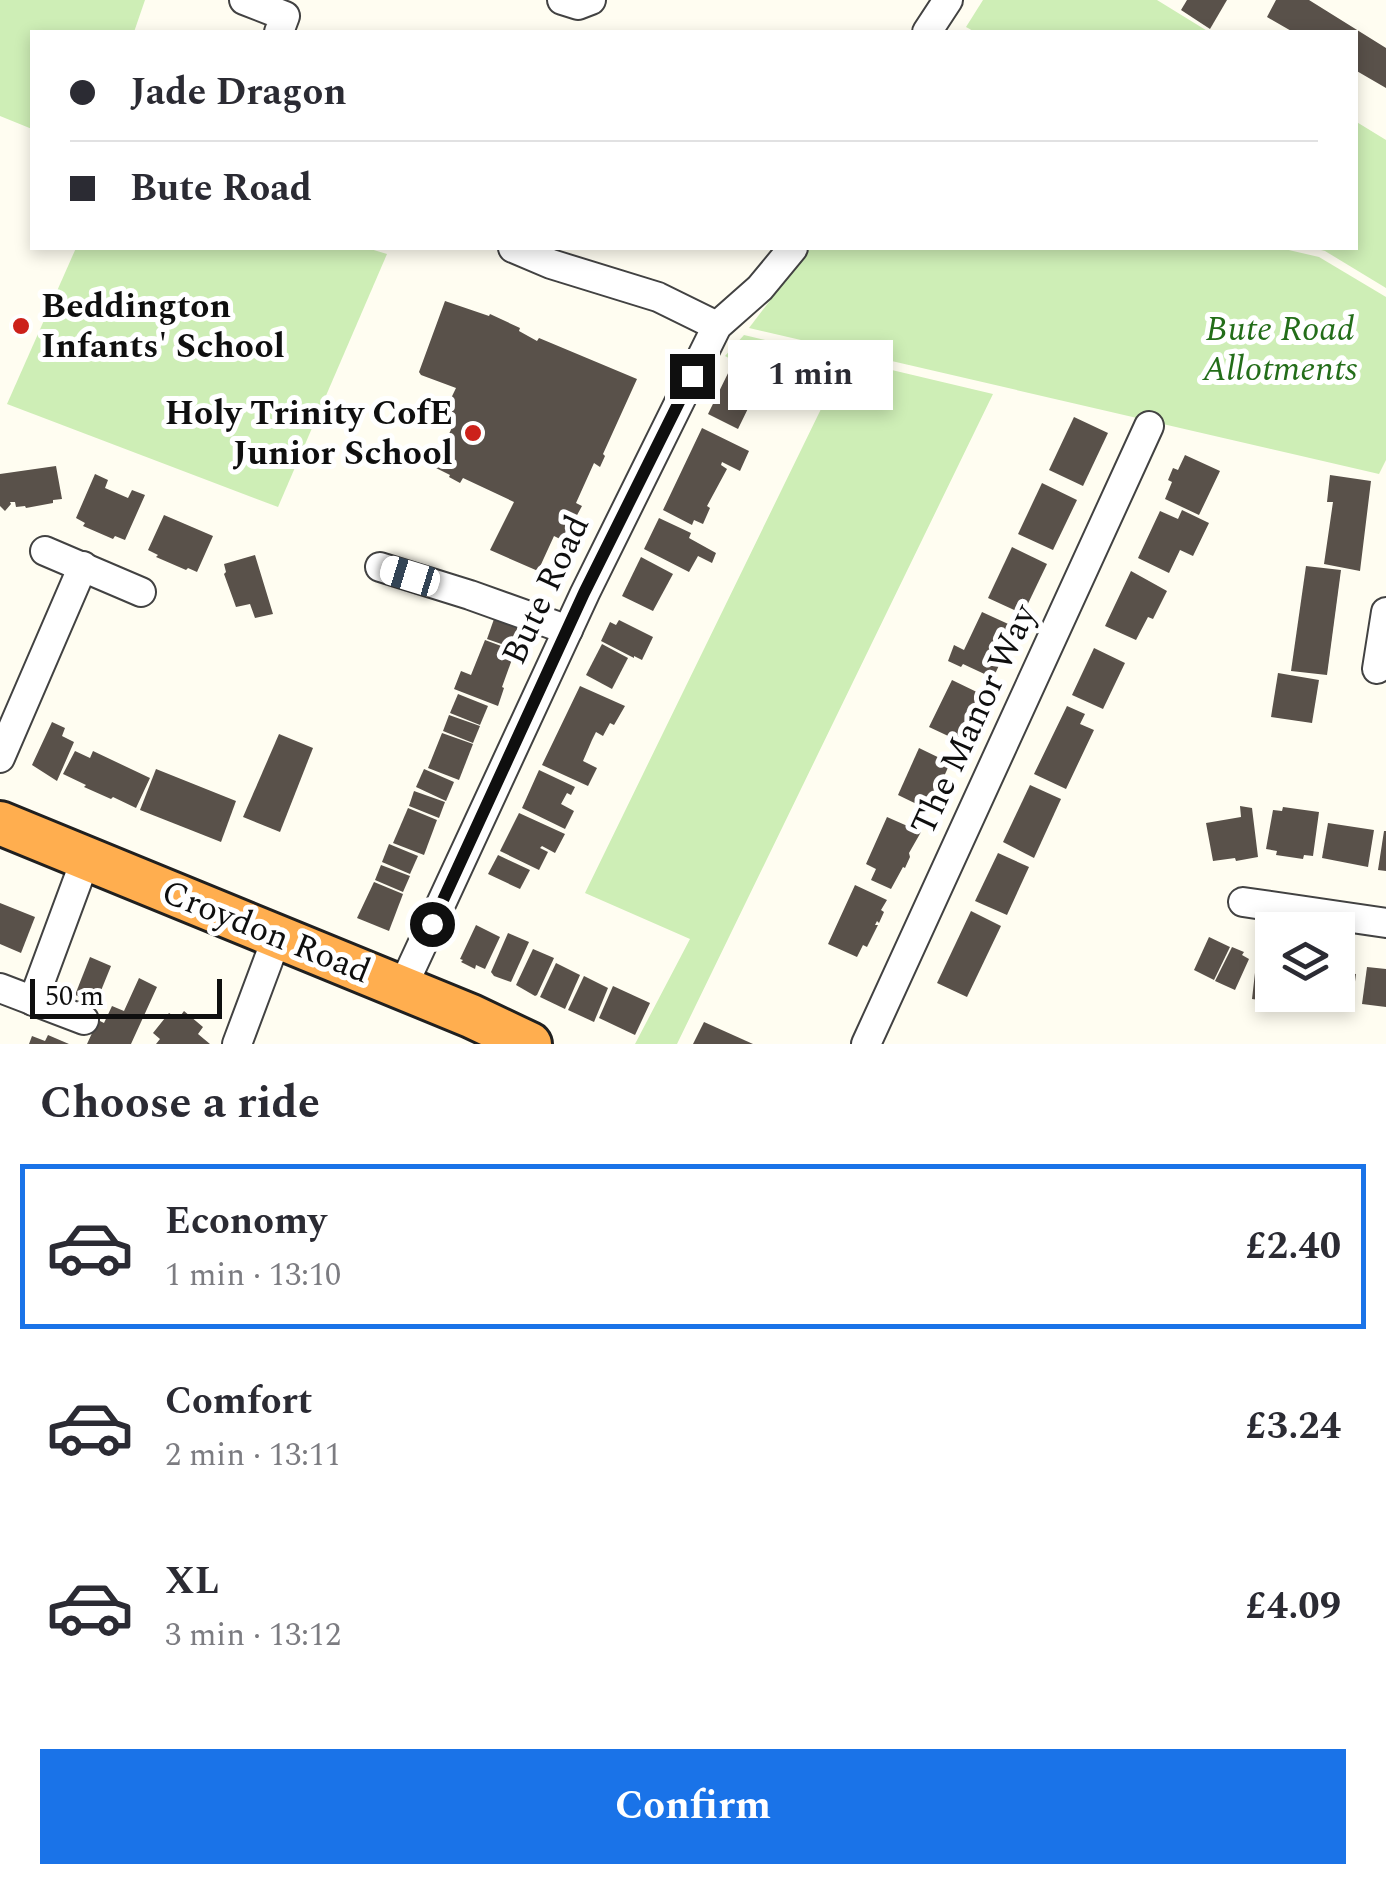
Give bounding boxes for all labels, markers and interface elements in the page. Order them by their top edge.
text: Jade Dragon [130,64,347,122]
text: Bute Road [130,160,312,218]
place label: Beddington Infants' School [41,280,285,373]
park label: Bute Road Allotments [1202,303,1357,396]
marker: Beddington Infants' School [10,315,32,337]
callout: 1 min [727,341,892,411]
text: 1 min [768,350,853,399]
route end [670,354,715,399]
place label: Holy Trinity CofE Junior School [165,387,453,480]
marker: Holy Trinity CofE Junior School [462,422,484,444]
street label: Bute Road [488,506,604,674]
car [377,553,443,599]
street label: The Manor Way [897,595,1051,844]
street label: Croydon Road [153,866,379,998]
route start [410,902,455,947]
map controls [1255,912,1355,1012]
button: layers [1255,912,1355,1012]
scale bar [30,974,222,1018]
text: 50 m [45,975,104,1018]
text: Choose a ride [40,1069,320,1138]
text: Economy [165,1193,326,1251]
icon: car [45,1202,135,1292]
text: £2.40 [1246,1218,1341,1276]
text: 1 min · 13:10 [165,1251,341,1300]
text: Comfort [165,1373,312,1431]
icon: car [45,1382,135,1472]
text: £3.24 [1246,1398,1341,1456]
text: 2 min · 13:11 [165,1431,341,1480]
text: XL [165,1553,219,1611]
icon: car [45,1562,135,1652]
text: £4.09 [1246,1578,1341,1636]
text: 3 min · 13:12 [165,1611,341,1660]
button: Confirm [40,1749,1346,1864]

